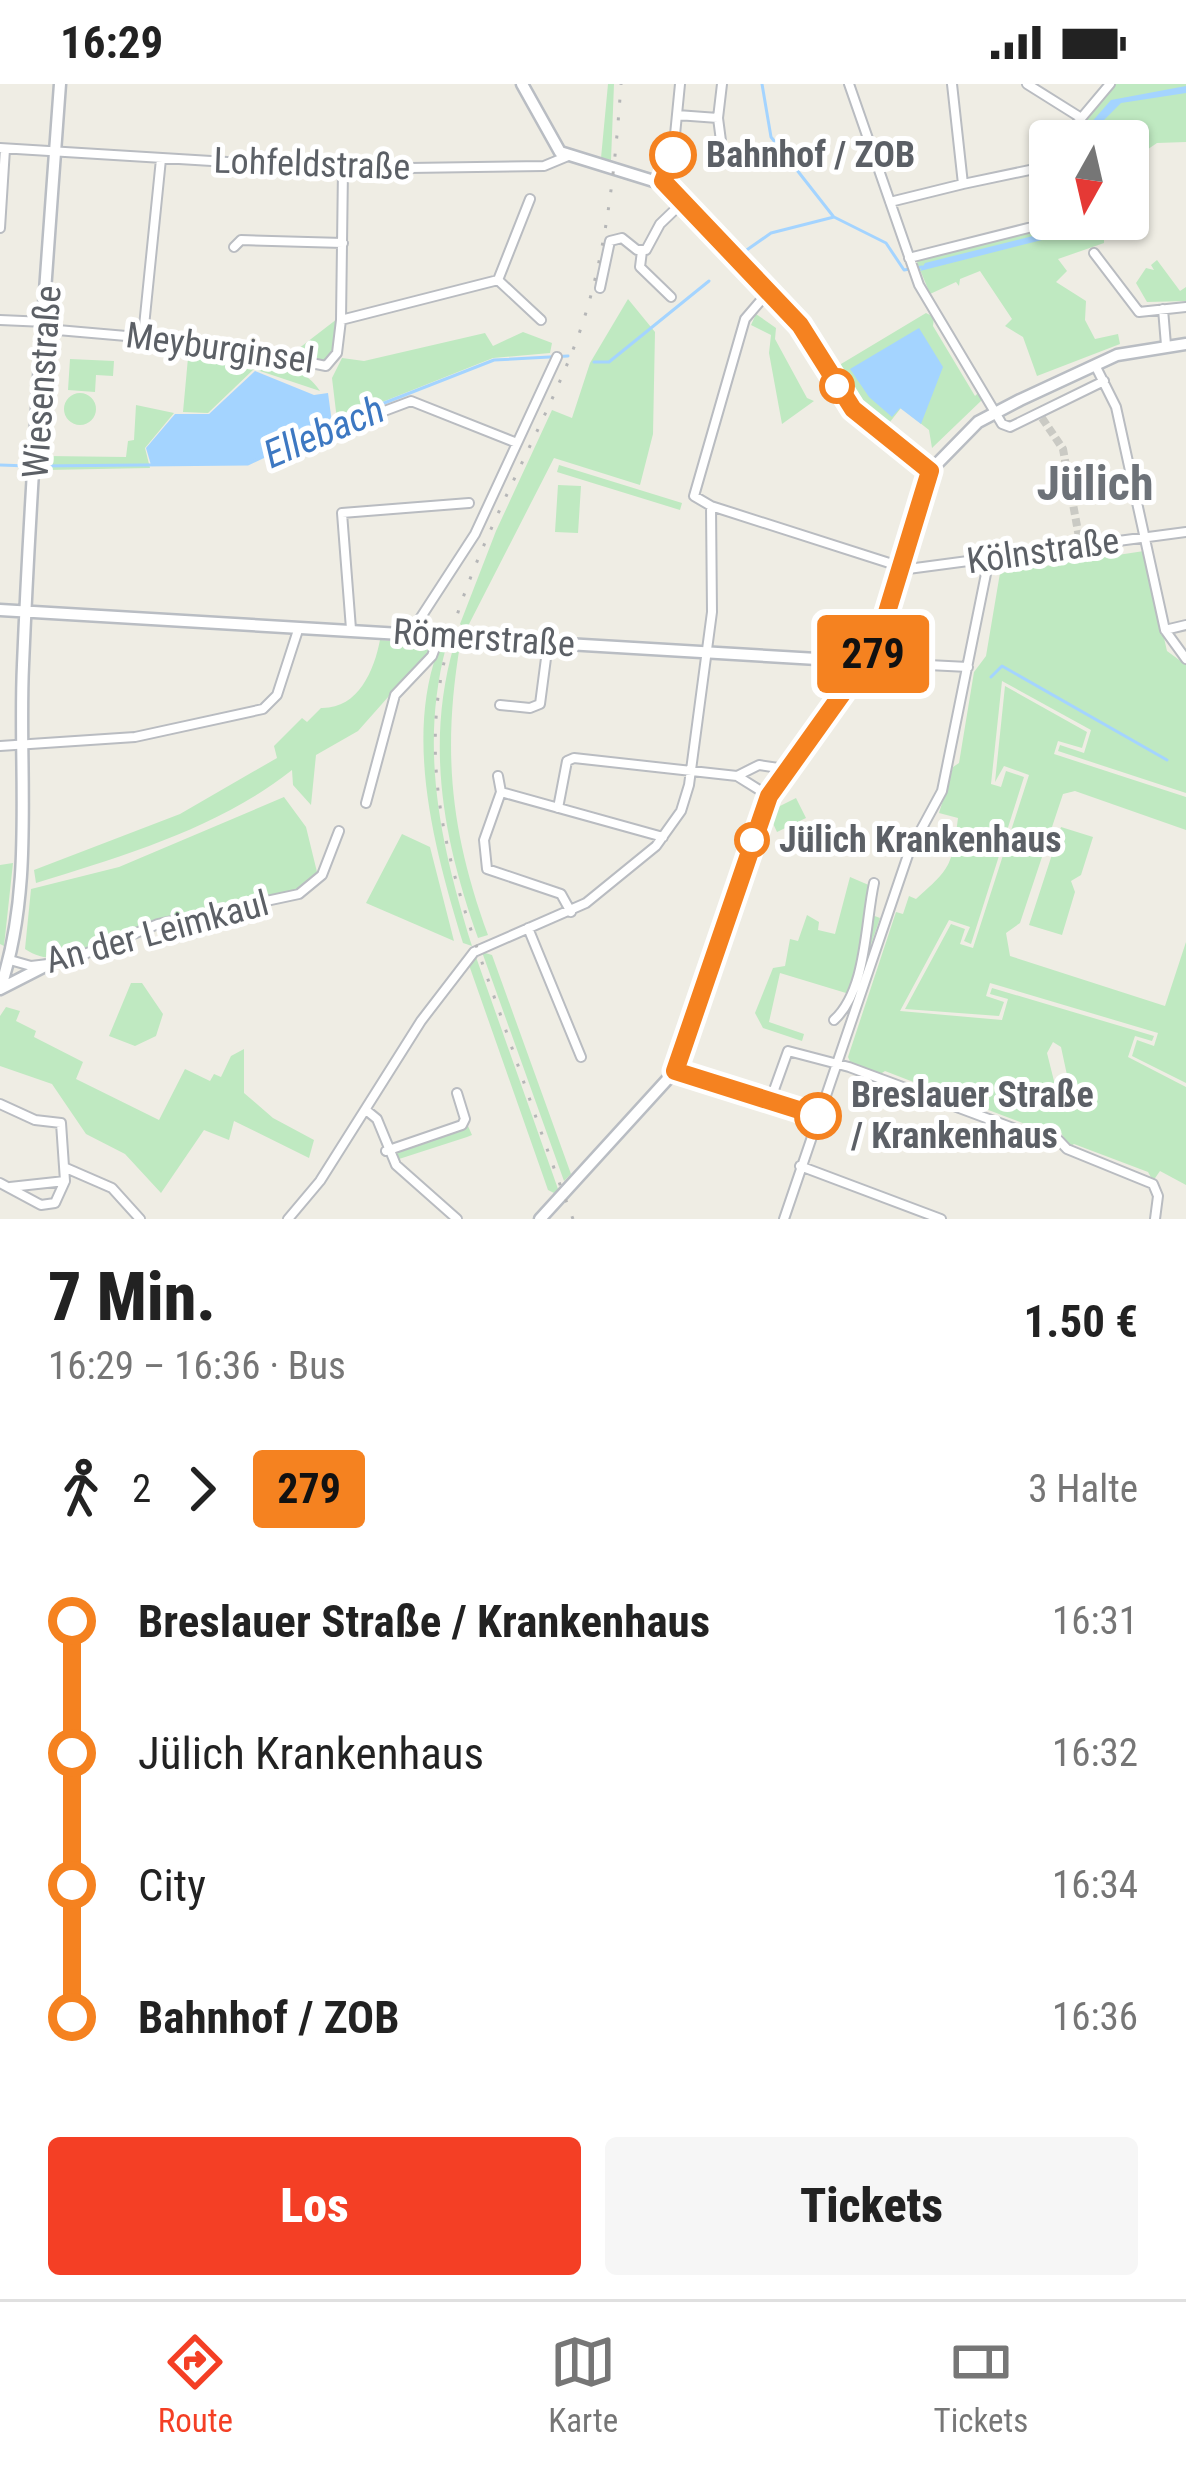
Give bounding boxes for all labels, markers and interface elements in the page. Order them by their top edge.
text: 16:29 [60,16,163,69]
north arrow [1029,120,1149,240]
map controls [1029,120,1149,240]
marker: Bahnhof / ZOB [651,133,695,177]
place label: Bahnhof / ZOB [706,134,915,176]
street label: Lohfeldstraße [213,140,411,188]
street label: Wiesenstraße [14,284,70,480]
street label: Meyburginsel [123,314,317,382]
unlabelled marker [821,370,853,402]
water label: Ellebach [257,386,391,478]
district label: Jülich [1036,455,1154,512]
street label: Kölnstraße [964,520,1122,582]
street label: Römerstraße [392,611,576,665]
line badge: 279 [804,615,942,693]
text: 279 [841,629,905,678]
place label: Jülich Krankenhaus [779,819,1062,861]
marker: Jülich Krankenhaus [736,824,768,856]
street label: An der Leimkaul [41,882,273,982]
place label: Breslauer Straße / Krankenhaus [850,1074,1094,1157]
marker: Breslauer Straße / Krankenhaus [796,1094,840,1138]
text: 7 Min. [48,1259,216,1336]
text: 1.50 € [1024,1295,1138,1348]
text: 16:29 – 16:36 · Bus [48,1343,346,1389]
icon: walk [48,1456,114,1522]
icon: forward [169,1456,235,1522]
text: 279 [277,1464,341,1513]
text: 2 [132,1466,151,1512]
text: 3 Halte [1028,1466,1138,1512]
text: Breslauer Straße / Krankenhaus [138,1595,710,1648]
text: 16:31 [1052,1598,1138,1644]
text: Jülich Krankenhaus [138,1727,484,1780]
text: 16:32 [1052,1730,1138,1776]
text: City [138,1859,206,1912]
text: 16:34 [1052,1862,1138,1908]
text: Bahnhof / ZOB [138,1991,399,2044]
text: 16:36 [1052,1994,1138,2040]
button: Los [48,2137,581,2275]
button: Tickets [605,2137,1138,2275]
tab: Route [158,2329,233,2440]
tab: Karte [548,2329,618,2440]
tab: Tickets [933,2329,1028,2440]

